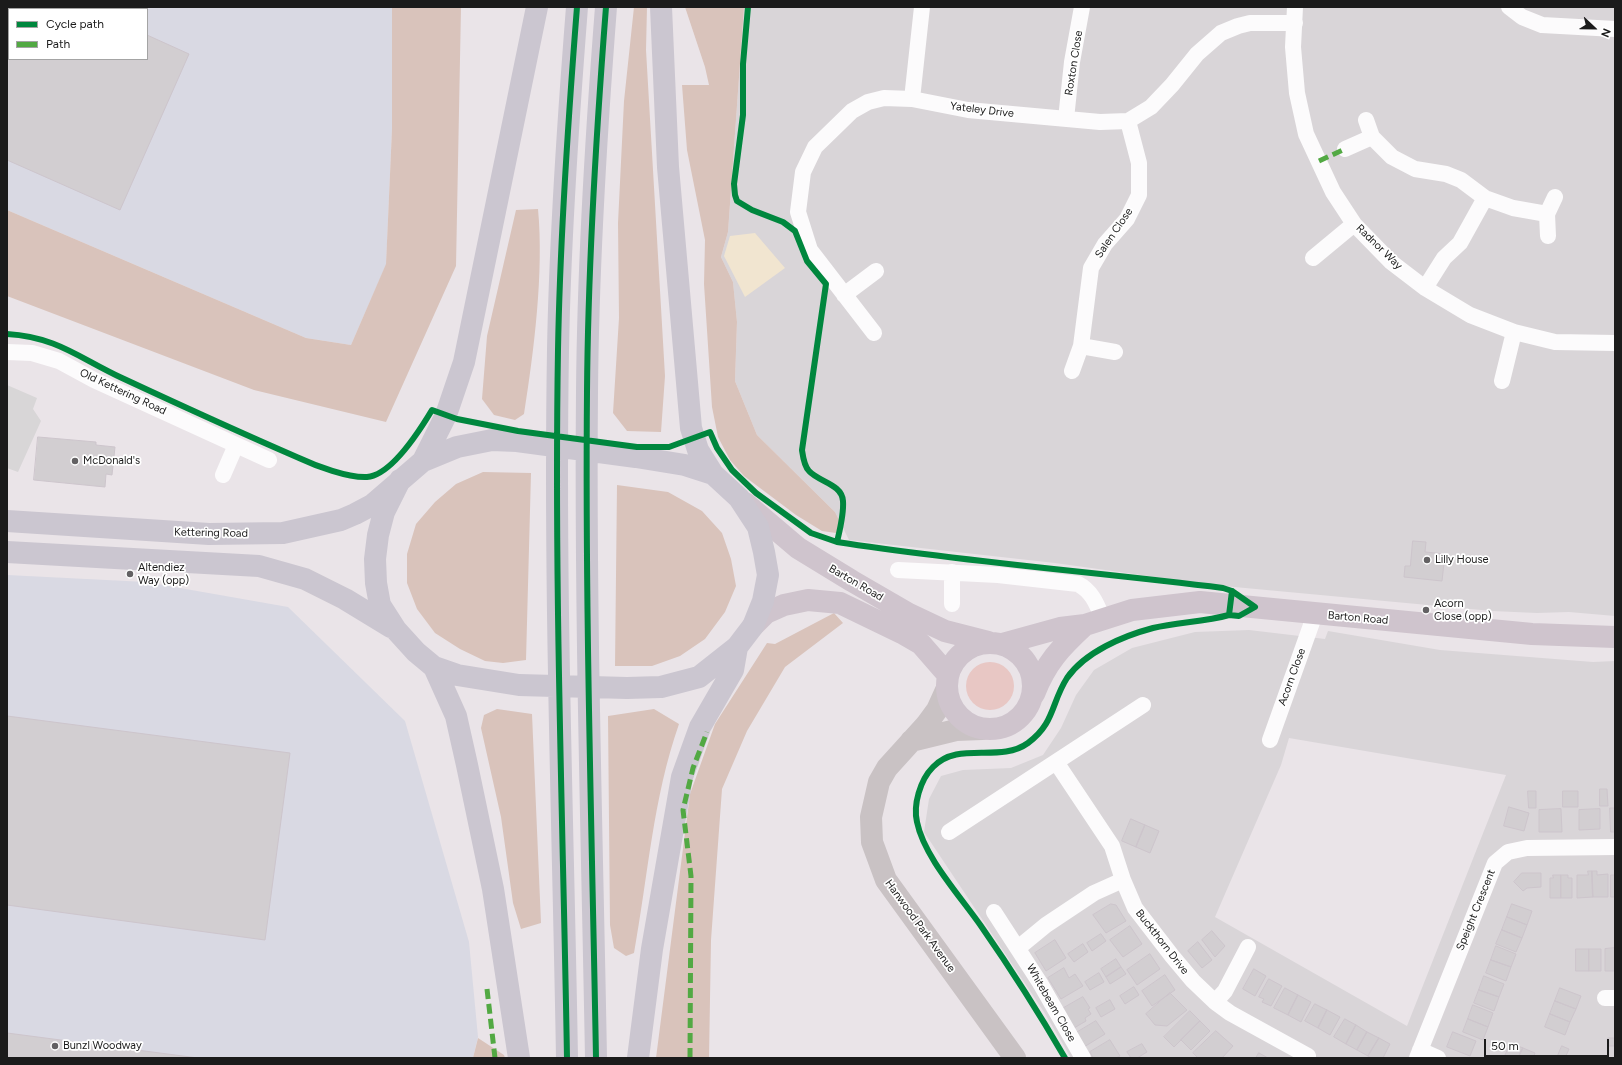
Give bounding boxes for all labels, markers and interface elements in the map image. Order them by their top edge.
legend [8,8,148,60]
north arrow [1574,8,1614,48]
text: Cycle path [46,17,104,31]
text: N [1598,26,1613,39]
street label: Roxton Close [1062,30,1086,96]
text: Path [46,37,70,51]
street label: Yateley Drive [949,100,1015,120]
street label: Salen Close [1092,205,1136,261]
street label: Radnor Way [1353,222,1405,272]
street label: Old Kettering Road [78,366,168,418]
place label: McDonald's [83,454,140,468]
marker: McDonald's [70,456,80,466]
street label: Kettering Road [174,526,248,540]
place label: Lilly House [1435,553,1489,567]
marker: Lilly House [1422,555,1432,565]
place label: Altendiez Way (opp) [138,561,189,587]
street label: Barton Road [826,562,886,604]
marker: Altendiez Way (opp) [125,569,135,579]
place label: Acorn Close (opp) [1434,597,1492,623]
marker: Acorn Close (opp) [1421,605,1431,615]
street label: Barton Road [1327,609,1389,627]
street label: Acorn Close [1276,646,1308,708]
street label: Speight Crescent [1454,868,1498,952]
street label: Hanwood Park Avenue [882,877,958,975]
street label: Buckthorn Drive [1133,907,1191,977]
street label: Whitebeam Close [1023,962,1079,1044]
scale bar [1486,1031,1611,1057]
place label: Bunzl Woodway [63,1039,142,1053]
text: 50 m [1491,1039,1519,1053]
marker: Bunzl Woodway [50,1041,60,1051]

